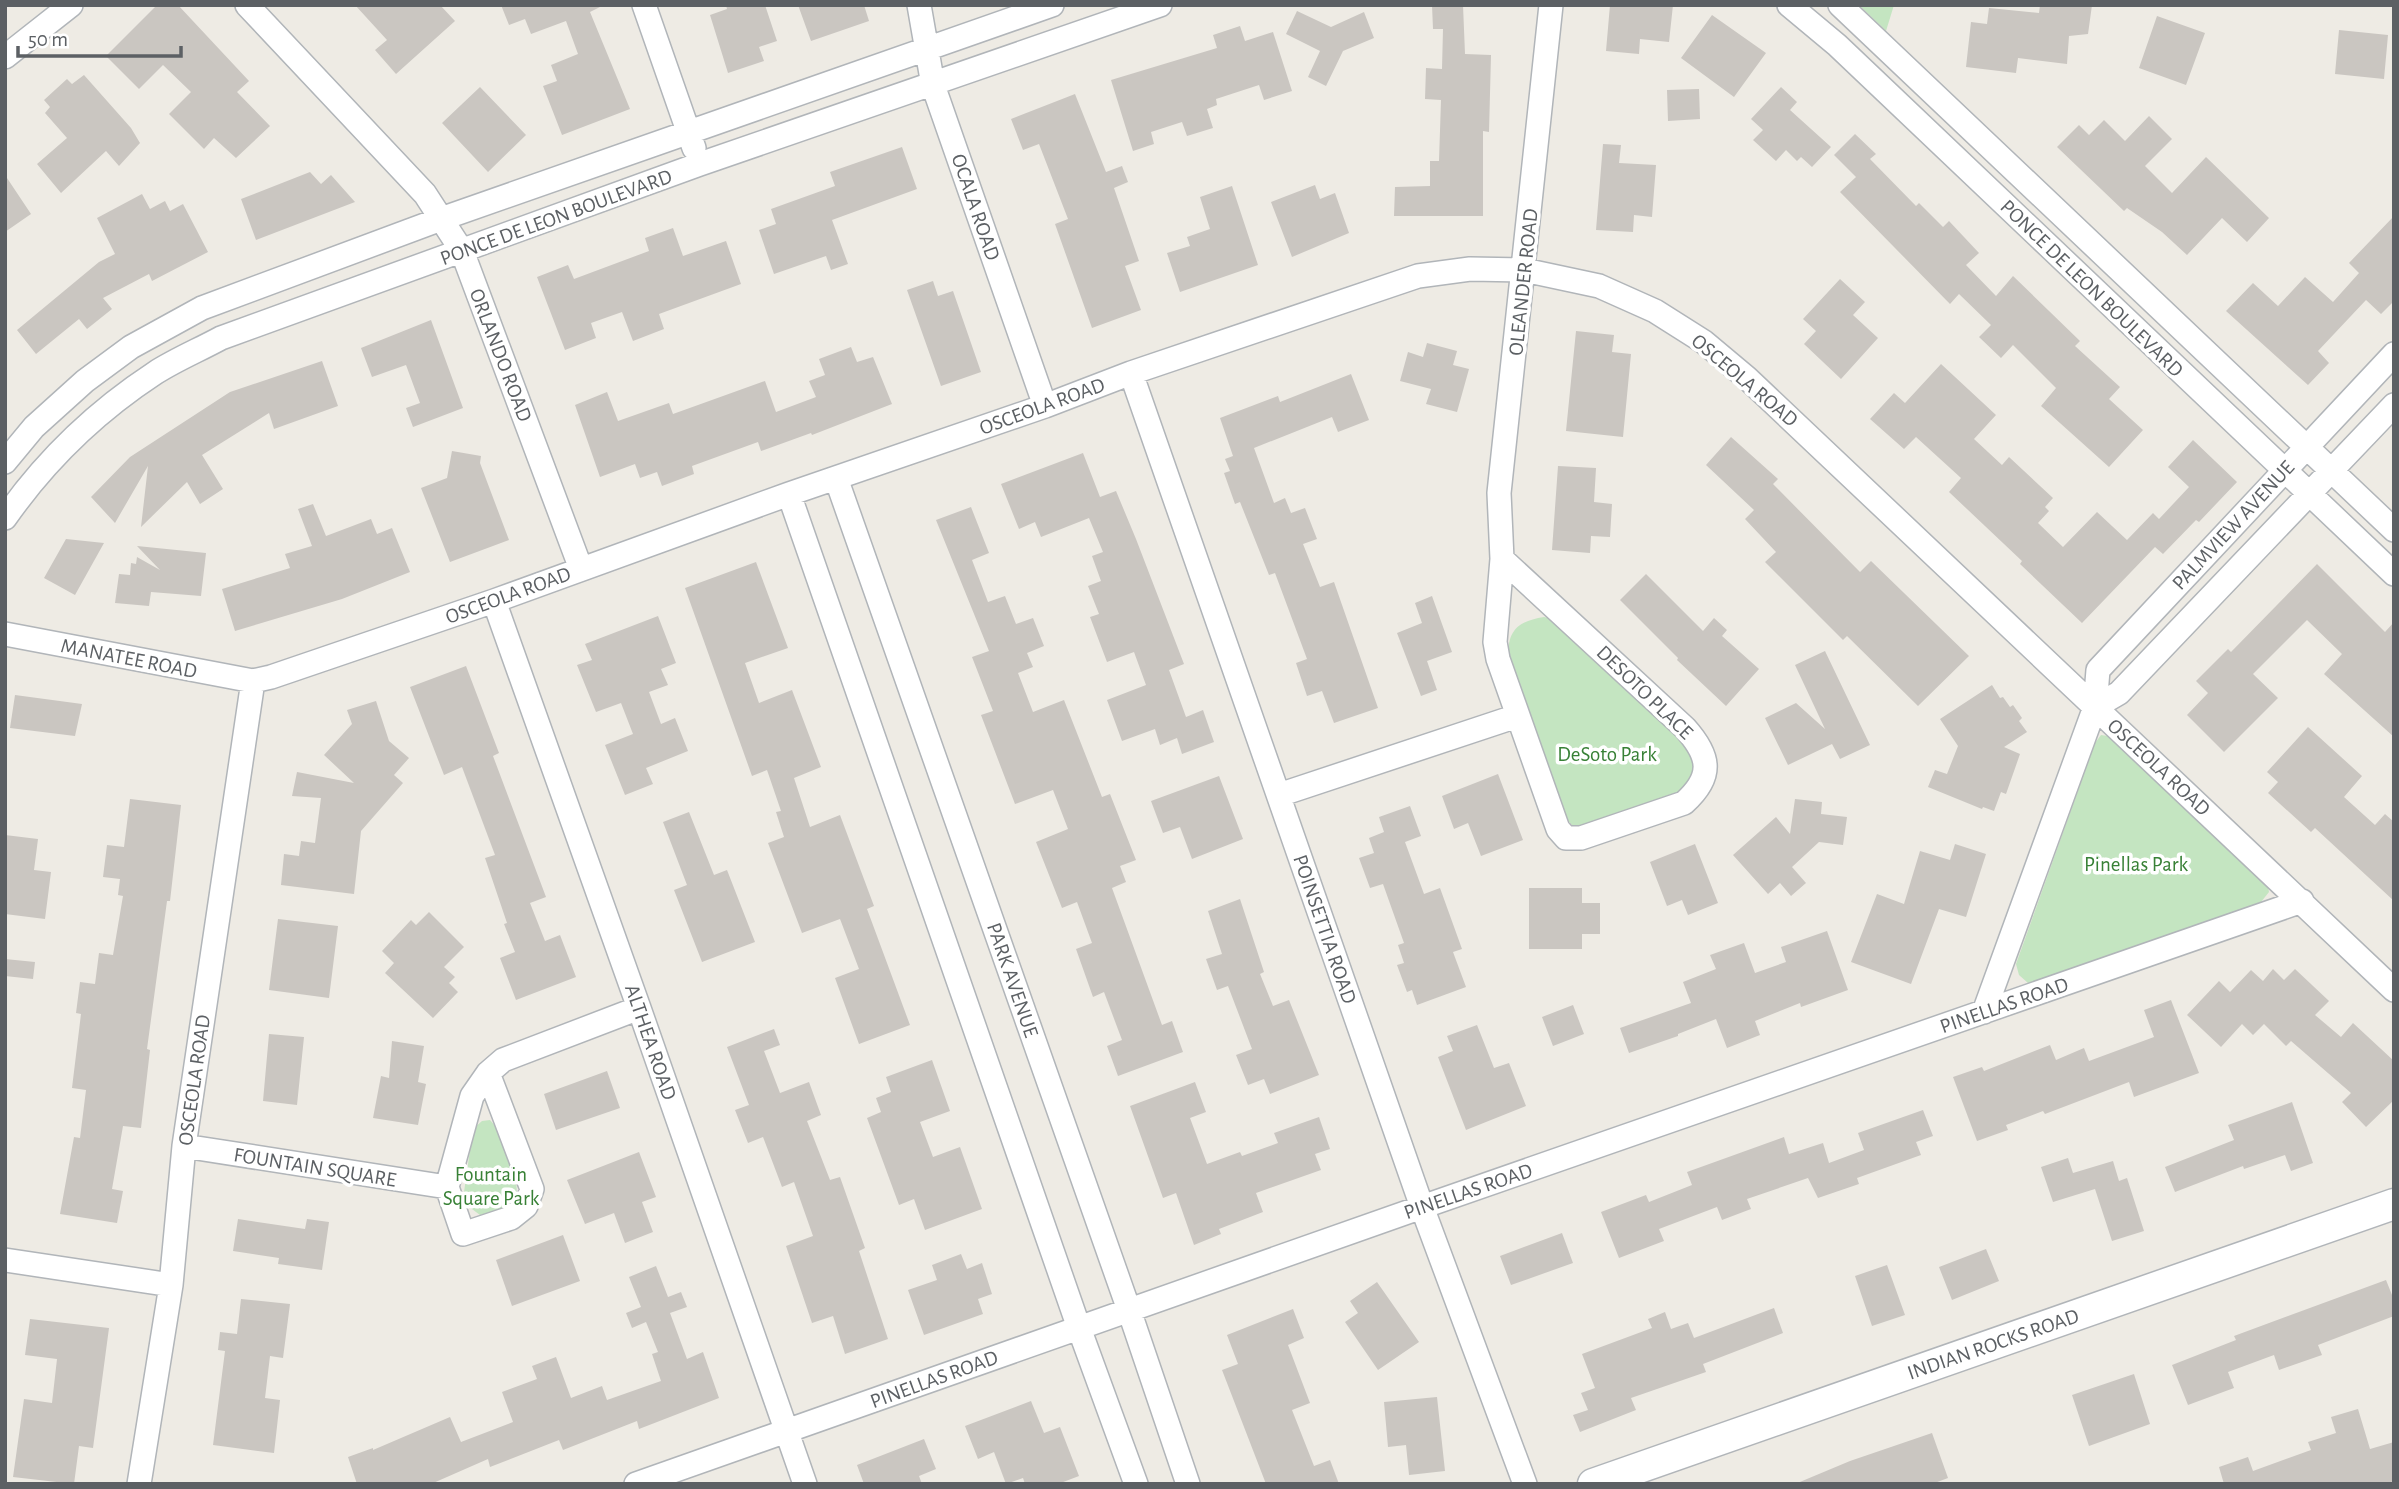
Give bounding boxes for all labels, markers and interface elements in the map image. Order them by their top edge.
scale bar [18,14,180,58]
text: 50 m [28,29,68,50]
street label: OCALA ROAD [948,151,1004,263]
street label: PONCE DE LEON BOULEVARD [437,166,675,269]
street label: PONCE DE LEON BOULEVARD [1996,196,2187,381]
street label: OLEANDER ROAD [1505,208,1542,357]
street label: ORLANDO ROAD [466,286,536,425]
street label: OSCEOLA ROAD [1687,330,1802,431]
street label: OSCEOLA ROAD [977,374,1108,439]
street label: PALMVIEW AVENUE [2168,457,2298,594]
street label: OSCEOLA ROAD [443,563,574,628]
street label: MANATEE ROAD [59,635,199,682]
street label: DESOTO PLACE [1592,641,1697,743]
street label: OSCEOLA ROAD [2103,715,2214,820]
park label: DeSoto Park [1557,744,1657,765]
street label: POINSETTIA ROAD [1289,852,1360,1006]
park label: Pinellas Park [2084,854,2188,875]
street label: PARK AVENUE [983,920,1042,1040]
street label: PINELLAS ROAD [1937,974,2071,1037]
street label: ALTHEA ROAD [621,982,680,1103]
street label: OSCEOLA ROAD [175,1013,214,1147]
street label: FOUNTAIN SQUARE [232,1144,398,1191]
street label: PINELLAS ROAD [1401,1160,1535,1223]
park label: Fountain Square Park [443,1164,540,1209]
street label: INDIAN ROCKS ROAD [1905,1305,2082,1384]
street label: PINELLAS ROAD [868,1347,1001,1412]

